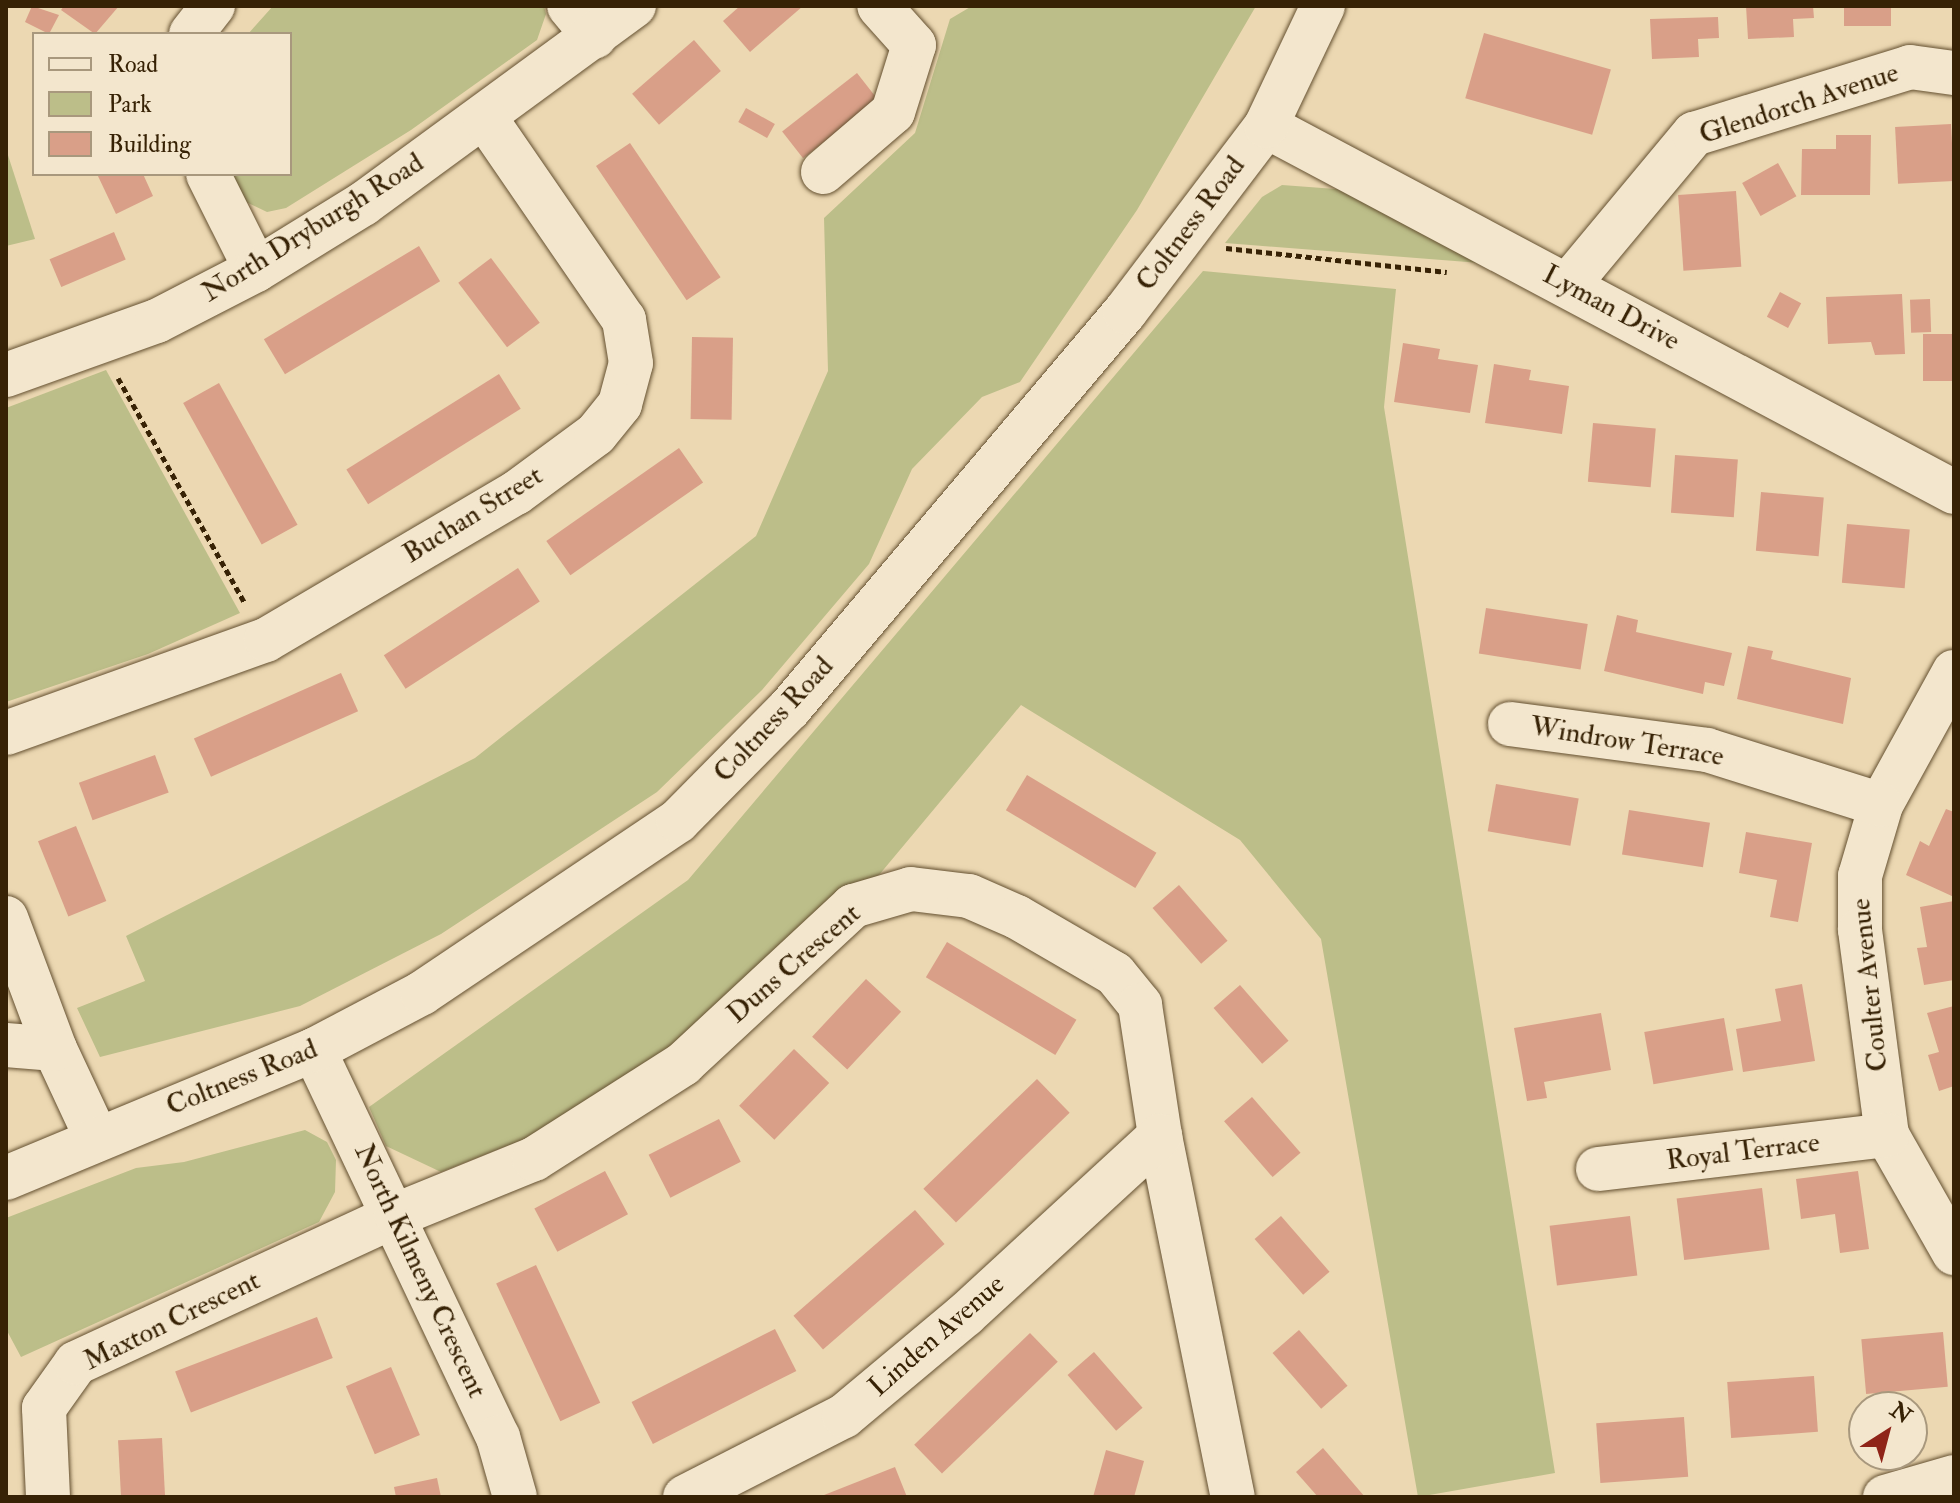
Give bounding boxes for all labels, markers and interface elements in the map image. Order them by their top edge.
legend [32,32,292,176]
text: Road [108,49,158,80]
street label: Glendorch Avenue [1695,56,1903,152]
text: Park [108,89,152,120]
text: Building [108,129,191,160]
street label: North Dryburgh Road [196,146,430,310]
street label: Coltness Road [1130,150,1252,298]
street label: Lyman Drive [1537,258,1685,358]
street label: Buchan Street [397,459,549,571]
street label: Coltness Road [707,650,841,790]
street label: Windrow Terrace [1528,710,1726,774]
street label: Duns Crescent [721,897,867,1031]
street label: Coulter Avenue [1844,897,1896,1073]
street label: Coltness Road [162,1033,322,1123]
street label: Royal Terrace [1664,1126,1822,1178]
street label: North Kilmeny Crescent [346,1139,494,1403]
street label: Maxton Crescent [78,1264,266,1378]
street label: Linden Avenue [862,1268,1012,1404]
north arrow [1848,1391,1928,1471]
text: N [1885,1396,1917,1430]

